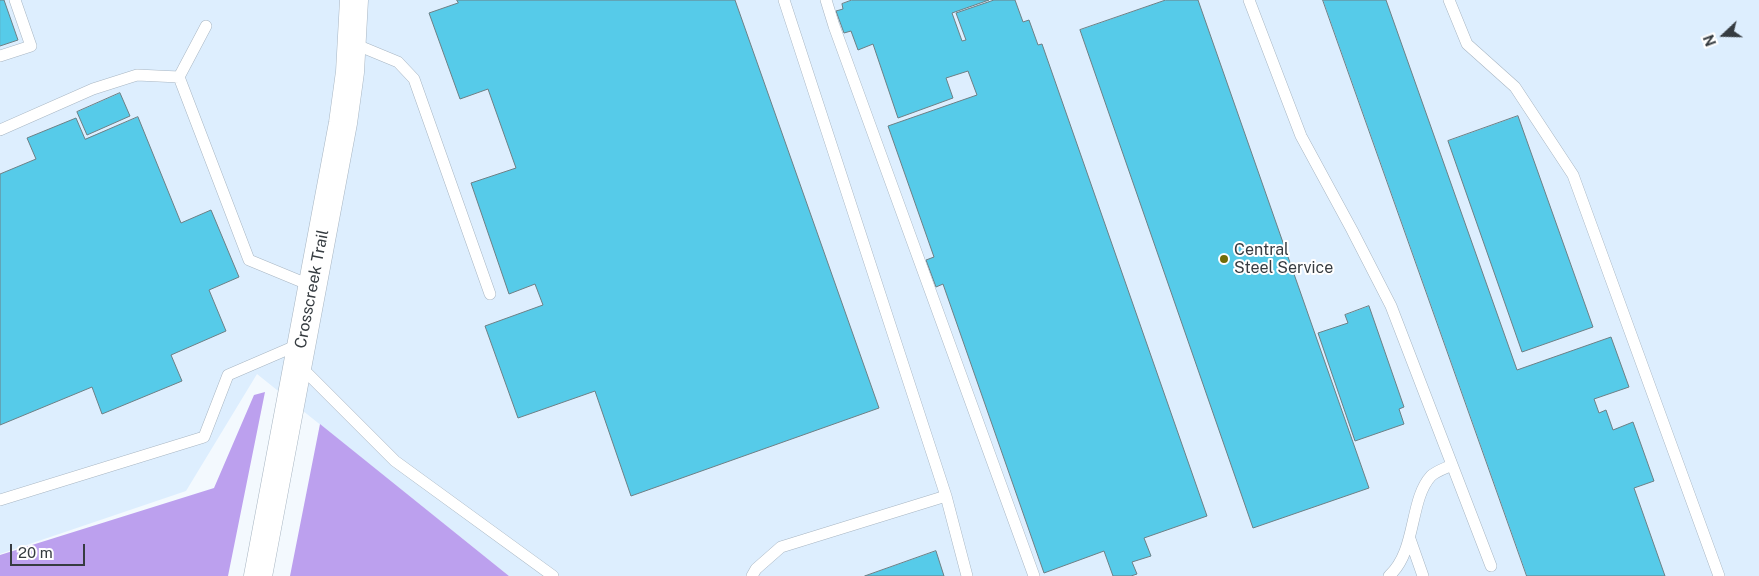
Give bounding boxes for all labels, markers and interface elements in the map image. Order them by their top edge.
north arrow [1699,10,1749,60]
text: N [1701,32,1719,48]
street label: Crosscreek Trail [291,228,333,350]
place label: Central Steel Service [1234,240,1333,278]
marker: Central Steel Service [1218,253,1230,265]
scale bar [12,534,88,566]
text: 20 m [18,544,53,561]

